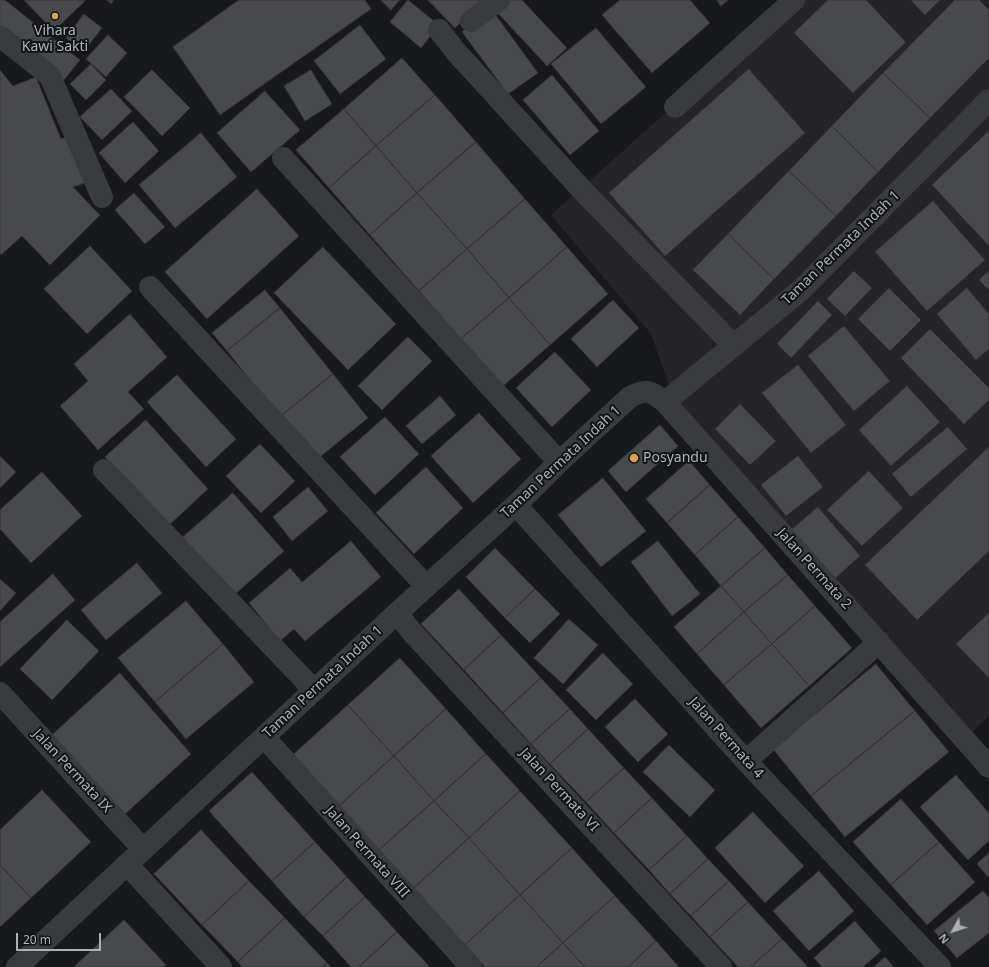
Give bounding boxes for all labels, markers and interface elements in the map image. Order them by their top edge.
marker: Vihara Kawi Sakti [50,11,60,21]
place label: Vihara Kawi Sakti [22,23,88,56]
street label: Taman Permata Indah 1 [778,187,904,309]
street label: Taman Permata Indah 1 [498,402,624,522]
place label: Posyandu [643,450,708,466]
marker: Posyandu [628,452,640,464]
street label: Jalan Permata 2 [773,525,855,613]
street label: Taman Permata Indah 1 [260,622,386,742]
street label: Jalan Permata 4 [685,694,767,782]
street label: Jalan Permata IX [29,726,115,816]
street label: Jalan Permata VI [516,745,602,835]
street label: Jalan Permata VIII [321,803,413,901]
north arrow [933,911,973,951]
scale bar [18,925,103,951]
text: 20 m [23,931,51,948]
text: N [935,931,952,947]

